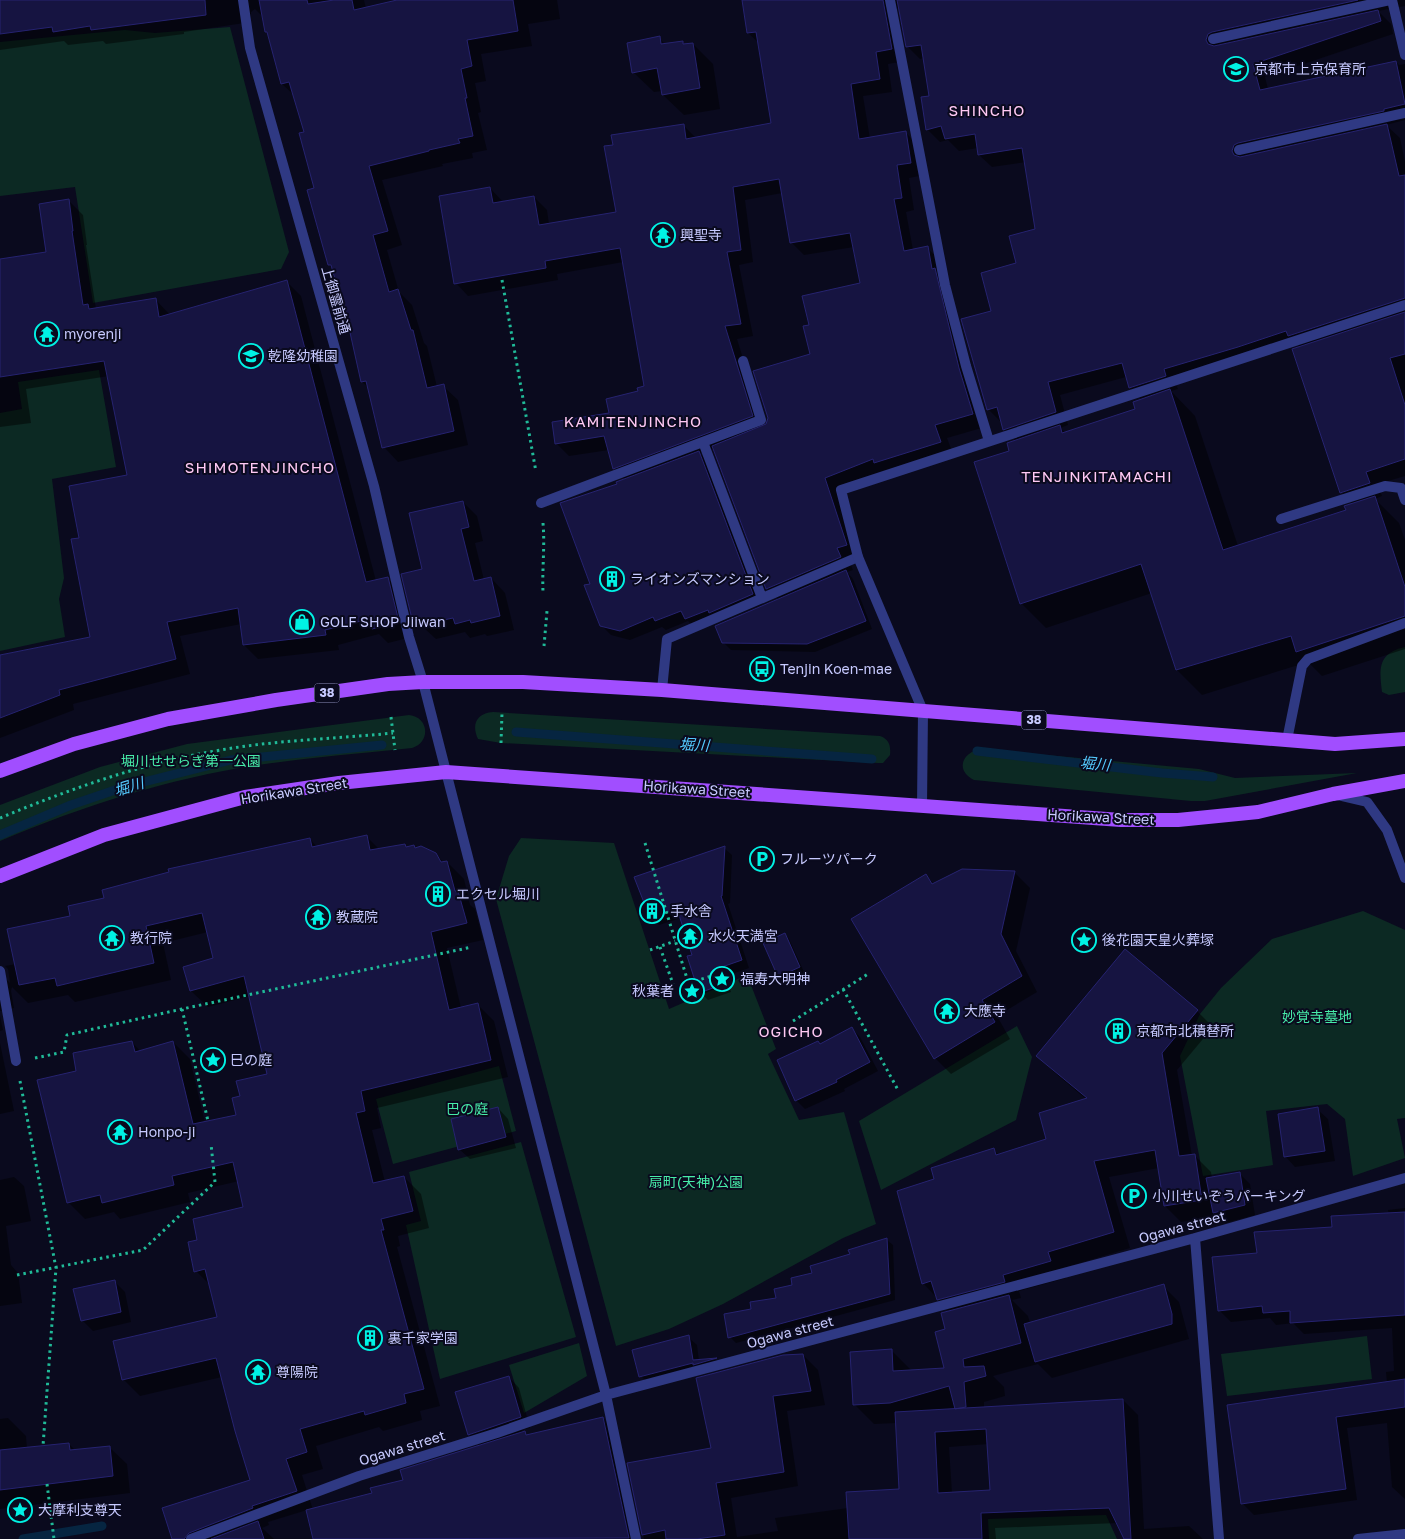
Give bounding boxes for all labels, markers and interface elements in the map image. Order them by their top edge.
school or university icon: 京都市上京保育所 [1223,56,1249,82]
place label: 京都市上京保育所 [1254,60,1366,77]
district label: SHINCHO [949,101,1025,119]
temple icon: 興聖寺 [650,222,676,248]
place label: 興聖寺 [680,226,722,243]
street label: 上御霊前通 [319,264,354,336]
temple icon: myorenji [34,321,60,347]
place label: myorenji [64,325,122,342]
school or university icon: 乾隆幼稚園 [238,343,264,369]
place label: 乾隆幼稚園 [268,347,338,364]
district label: KAMITENJINCHO [564,412,702,430]
district label: SHIMOTENJINCHO [185,458,335,476]
district label: TENJINKITAMACHI [1021,467,1173,485]
building icon: ライオンズマンション [599,566,625,592]
place label: ライオンズマンション [630,570,770,587]
shop icon: GOLF SHOP Jiiwan [289,609,315,635]
place label: GOLF SHOP Jiiwan [320,613,446,630]
bus stop icon: Tenjin Koen-mae [749,656,775,682]
place label: Tenjin Koen-mae [780,660,892,677]
road number: 38 [314,684,340,702]
road number: 38 [1022,710,1046,730]
water label: 堀川 [678,734,712,754]
park label: 堀川せせらぎ第一公園 [121,752,261,769]
water label: 堀川 [1079,752,1113,774]
water label: 堀川 [112,772,148,799]
street label: Horikawa Street [239,774,348,807]
street label: Horikawa Street [643,776,751,801]
street label: Horikawa Street [1047,805,1155,828]
parking icon: フルーツパーク [749,846,775,872]
place label: フルーツパーク [780,850,878,867]
building icon: エクセル堀川 [425,881,451,907]
place label: エクセル堀川 [456,885,540,902]
building icon: 手水舎 [639,898,665,924]
place label: 手水舎 [670,902,712,919]
temple icon: 教蔵院 [305,904,331,930]
place label: 教蔵院 [336,908,378,925]
temple icon: 水火天満宮 [677,923,703,949]
temple icon: 教行院 [99,925,125,951]
place label: 水火天満宮 [708,927,778,944]
place icon: 後花園天皇火葬塚 [1071,927,1097,953]
place label: 教行院 [130,929,172,946]
place label: 後花園天皇火葬塚 [1102,931,1214,948]
place icon: 福寿大明神 [709,966,735,992]
place label: 福寿大明神 [740,970,810,987]
place icon: 秋葉者 [679,978,705,1004]
place label: 秋葉者 [632,982,674,999]
temple icon: 大應寺 [934,998,960,1024]
place label: 大應寺 [964,1002,1006,1019]
park label: 妙覚寺墓地 [1282,1008,1352,1025]
building icon: 京都市北積替所 [1105,1018,1131,1044]
district label: OGICHO [758,1022,824,1040]
place label: 京都市北積替所 [1136,1022,1234,1039]
place icon: 巳の庭 [200,1047,226,1073]
place label: 巳の庭 [230,1051,272,1068]
park label: 巴の庭 [446,1100,488,1117]
temple icon: Honpo-ji [107,1119,133,1145]
place label: Honpo-ji [138,1123,195,1140]
park label: 扇町(天神)公園 [649,1173,743,1190]
parking icon: 小川せいぞうパーキング [1121,1183,1147,1209]
place label: 小川せいぞうパーキング [1152,1187,1306,1204]
street label: Ogawa street [1136,1207,1227,1246]
street label: Ogawa street [744,1312,835,1351]
building icon: 裏千家学園 [357,1325,383,1351]
place label: 裏千家学園 [388,1329,458,1346]
temple icon: 尊陽院 [245,1359,271,1385]
place label: 尊陽院 [276,1363,318,1380]
street label: Ogawa street [357,1426,447,1469]
place icon: 大摩利支尊天 [7,1497,33,1523]
place label: 大摩利支尊天 [38,1501,122,1518]

